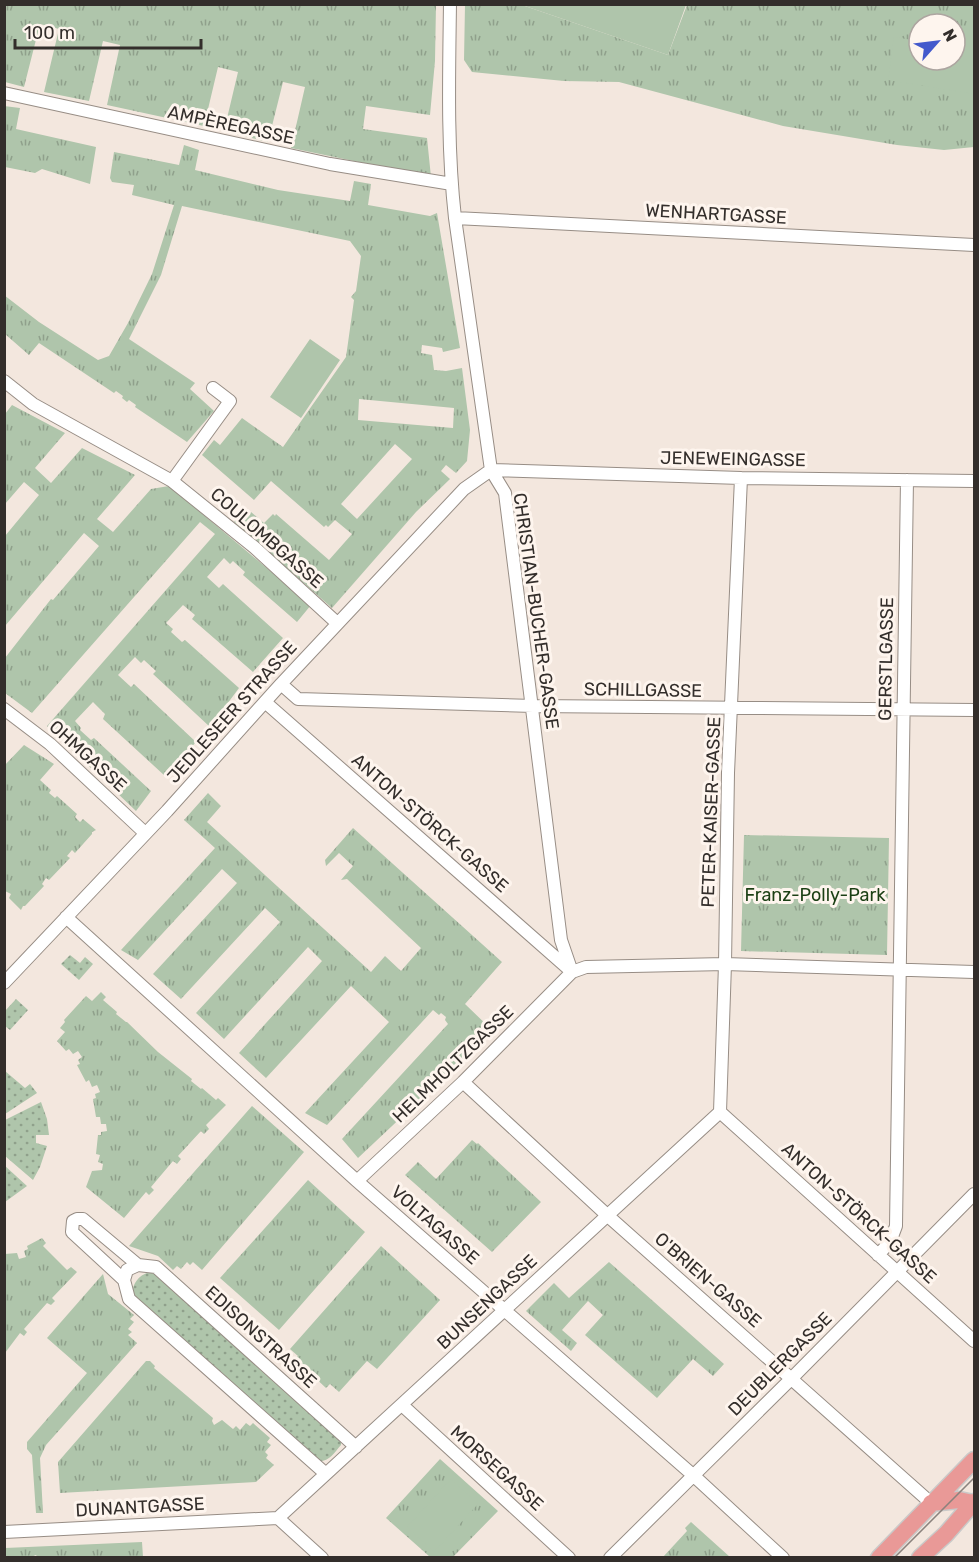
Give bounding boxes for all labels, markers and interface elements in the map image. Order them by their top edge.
scale bar [15,12,201,50]
north arrow [907,12,967,72]
text: 100 m [24,22,75,44]
text: N [939,26,961,45]
street label: AMPÈREGASSE [166,101,296,149]
street label: WENHARTGASSE [645,199,787,229]
street label: JENEWEINGASSE [660,447,806,471]
street label: COULOMBGASSE [206,483,328,593]
street label: CHRISTIAN-BUCHER-GASSE [508,491,564,731]
street label: GERSTLGASSE [874,597,898,721]
street label: JEDLESEER STRASSE [162,636,302,788]
street label: SCHILLGASSE [584,678,702,702]
street label: OHMGASSE [45,716,131,796]
street label: PETER-KAISER-GASSE [697,716,725,908]
street label: ANTON-STÖRCK-GASSE [347,749,513,897]
park label: Franz-Polly-Park [744,884,886,906]
street label: HELMHOLTZGASSE [388,1001,518,1127]
street label: ANTON-STÖRCK-GASSE [777,1138,941,1288]
street label: VOLTAGASSE [386,1181,484,1269]
street label: O'BRIEN-GASSE [650,1228,766,1332]
street label: BUNSENGASSE [432,1250,542,1354]
street label: EDISONSTRASSE [201,1281,321,1393]
street label: DEUBLERGASSE [723,1307,837,1421]
street label: MORSEGASSE [446,1421,548,1515]
street label: DUNANTGASSE [75,1493,205,1521]

